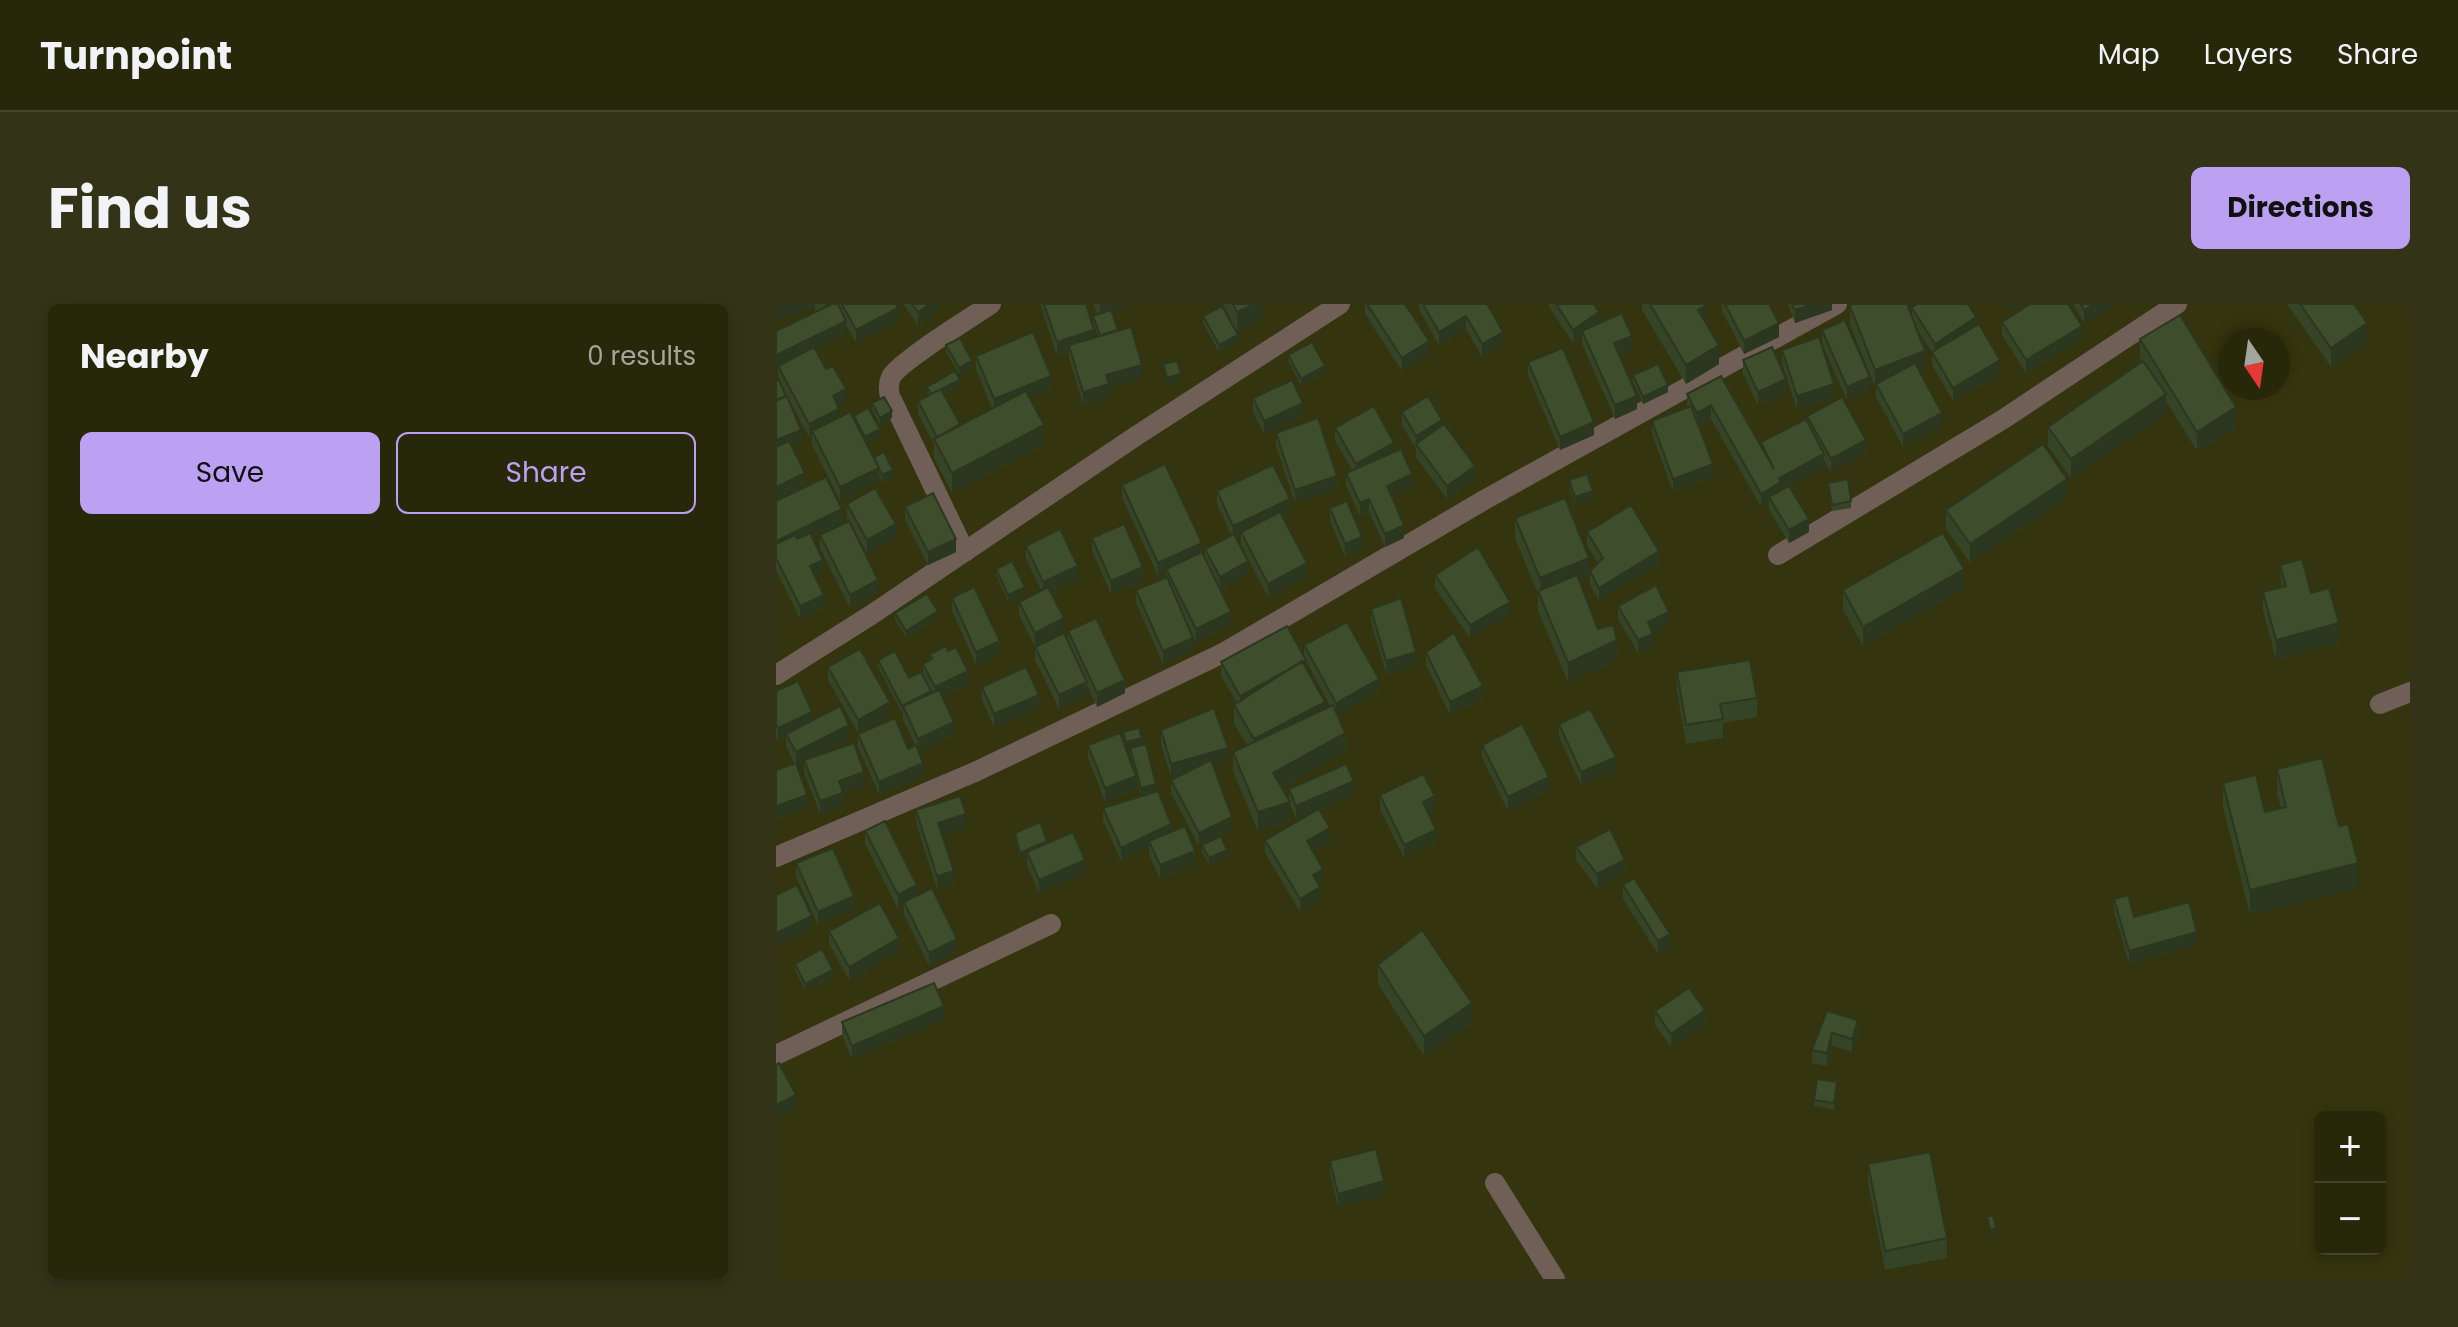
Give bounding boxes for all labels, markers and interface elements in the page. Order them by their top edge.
text: Turnpoint [40,29,232,82]
text: Map [2098,35,2160,74]
text: Layers [2204,35,2293,74]
text: Share [2337,35,2418,74]
button: Directions [2191,167,2410,249]
text: Find us [48,169,252,248]
north arrow [2218,328,2290,400]
text: Nearby [80,332,209,380]
text: 0 results [587,338,696,374]
button: Save [80,432,380,514]
button: Share [396,432,696,514]
map controls [2314,1111,2386,1255]
button: + [2314,1111,2386,1183]
button: − [2314,1183,2386,1255]

